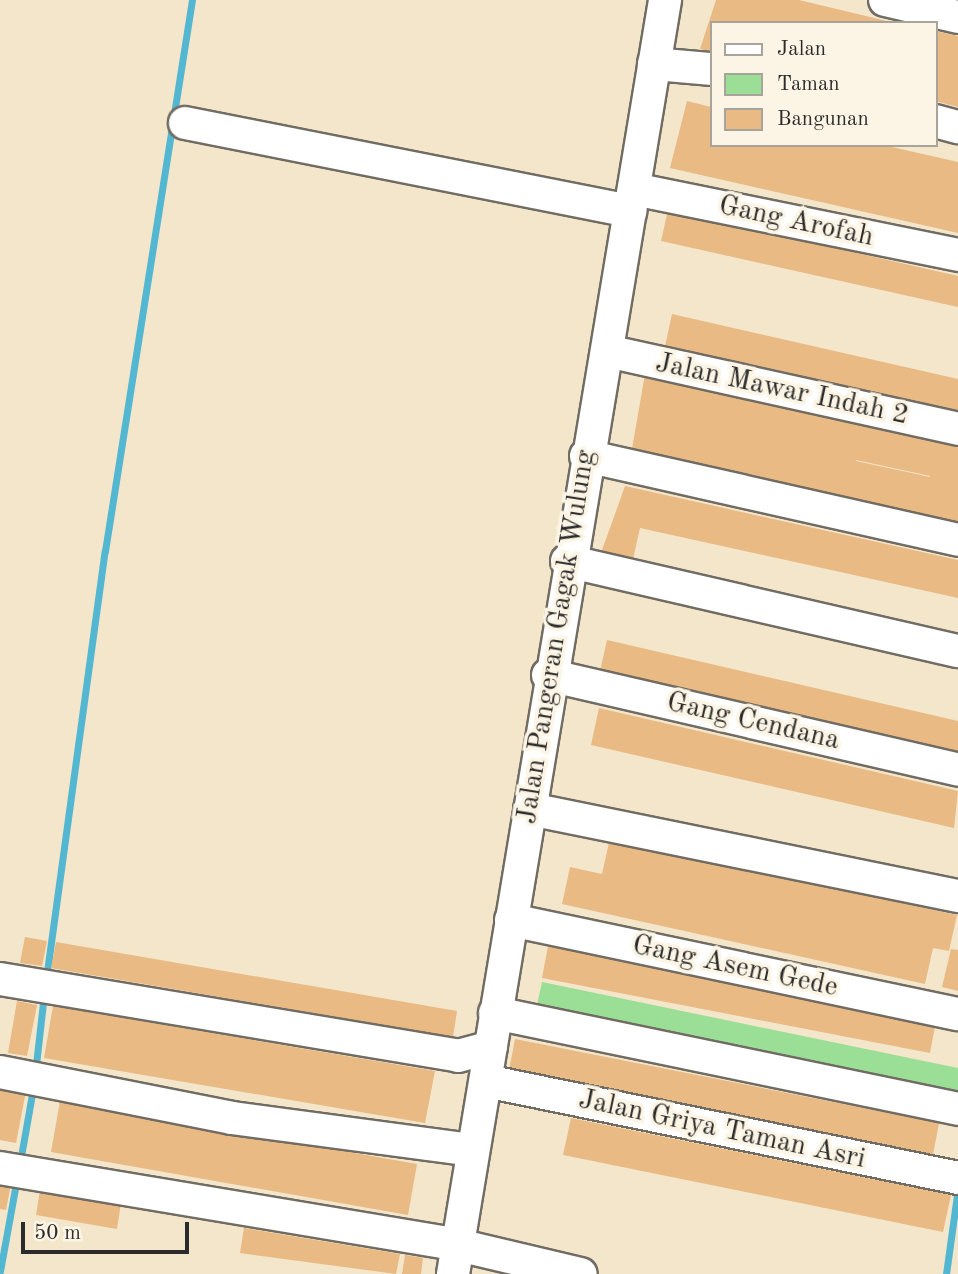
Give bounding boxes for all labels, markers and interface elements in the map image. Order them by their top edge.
legend [710,21,937,147]
text: Jalan [777,39,826,60]
text: Taman [777,74,840,95]
text: Bangunan [777,109,869,130]
street label: Gang Arofah [716,189,876,255]
street label: Jalan Mawar Indah 2 [652,347,912,433]
street label: Jalan Pangeran Gagak Wulung [511,448,603,826]
street label: Gang Cendana [663,686,843,758]
street label: Gang Asem Gede [629,929,841,1005]
street label: Jalan Griya Taman Asri [576,1083,868,1177]
scale bar [24,1208,192,1252]
text: 50 m [34,1223,81,1244]

